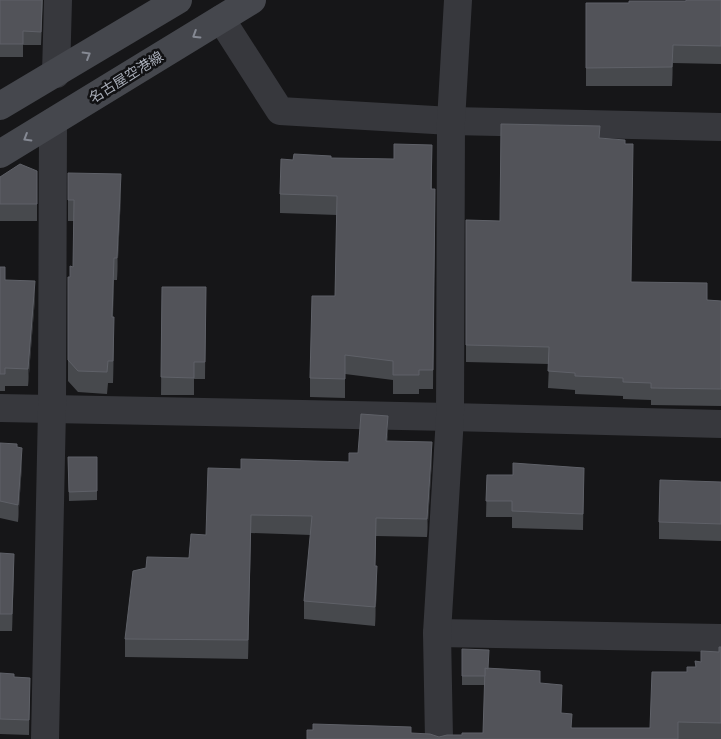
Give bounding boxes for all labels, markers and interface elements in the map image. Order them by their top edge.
one-way arrow [192,28,201,38]
street label: 名古屋空港線 [86,48,166,106]
one-way arrow [82,52,91,61]
one-way arrow [24,131,33,141]

